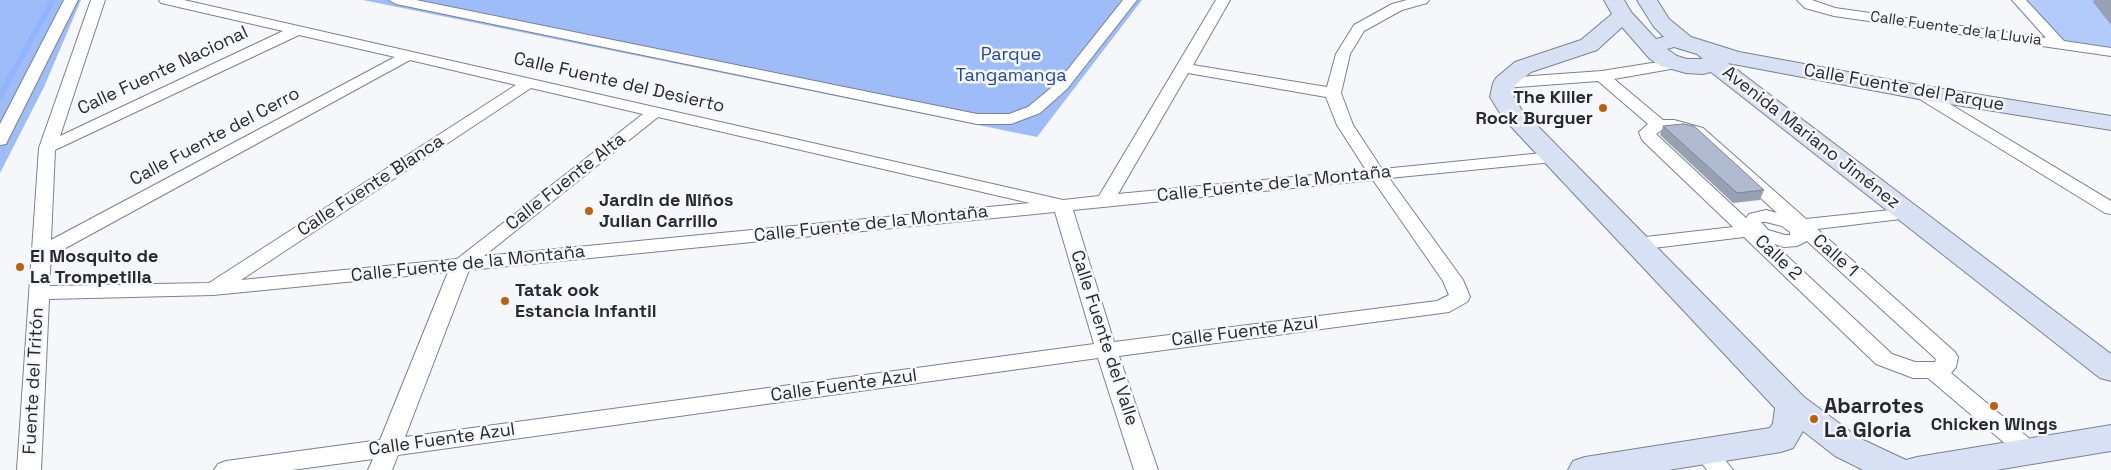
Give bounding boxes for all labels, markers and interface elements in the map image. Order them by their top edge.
street label: Calle Fuente de la Lluvia [1869,8,2043,50]
street label: Calle Fuente Nacional [74,22,252,120]
park label: Parque Tangamanga [955,44,1067,86]
street label: Calle Fuente del Desierto [511,48,727,118]
street label: Calle Fuente del Parque [1802,60,2006,116]
street label: Avenida Mariano Jiménez [1718,62,1904,214]
street label: Calle Fuente del Cerro [126,83,304,191]
place label: The Killer Rock Burguer [1475,87,1593,130]
marker: The Killer Rock Burguer [1597,102,1609,114]
street label: Calle Fuente Alta [502,129,630,235]
street label: Calle Fuente Blanca [294,131,448,241]
street label: Calle Fuente de la Montaña [1156,161,1392,207]
place label: Jardin de Niños Julian Carrillo [599,190,733,232]
street label: Calle Fuente de la Montaña [753,201,989,247]
marker: Jardin de Niños Julian Carrillo [583,205,595,217]
street label: Calle 1 [1808,230,1862,282]
street label: Calle 2 [1750,231,1806,285]
street label: Calle Fuente de la Montaña [350,241,586,287]
place label: El Mosquito de La Trompetilla [30,246,158,288]
street label: Calle Fuente del Valle [1065,248,1143,428]
marker: El Mosquito de La Trompetilla [14,261,26,273]
place label: Tatak ook Estancia Infantil [515,280,657,322]
marker: Tatak ook Estancia Infantil [499,295,511,307]
street label: Fuente del Tritón [19,307,49,455]
street label: Calle Fuente Azul [1170,312,1320,352]
street label: Calle Fuente Azul [769,365,919,407]
place label: Abarrotes La Gloria [1824,394,1924,444]
marker: Chicken Wings [1988,400,2000,412]
marker: Abarrotes La Gloria [1808,413,1820,425]
place label: Chicken Wings [1931,414,2057,436]
street label: Calle Fuente Azul [367,419,517,461]

